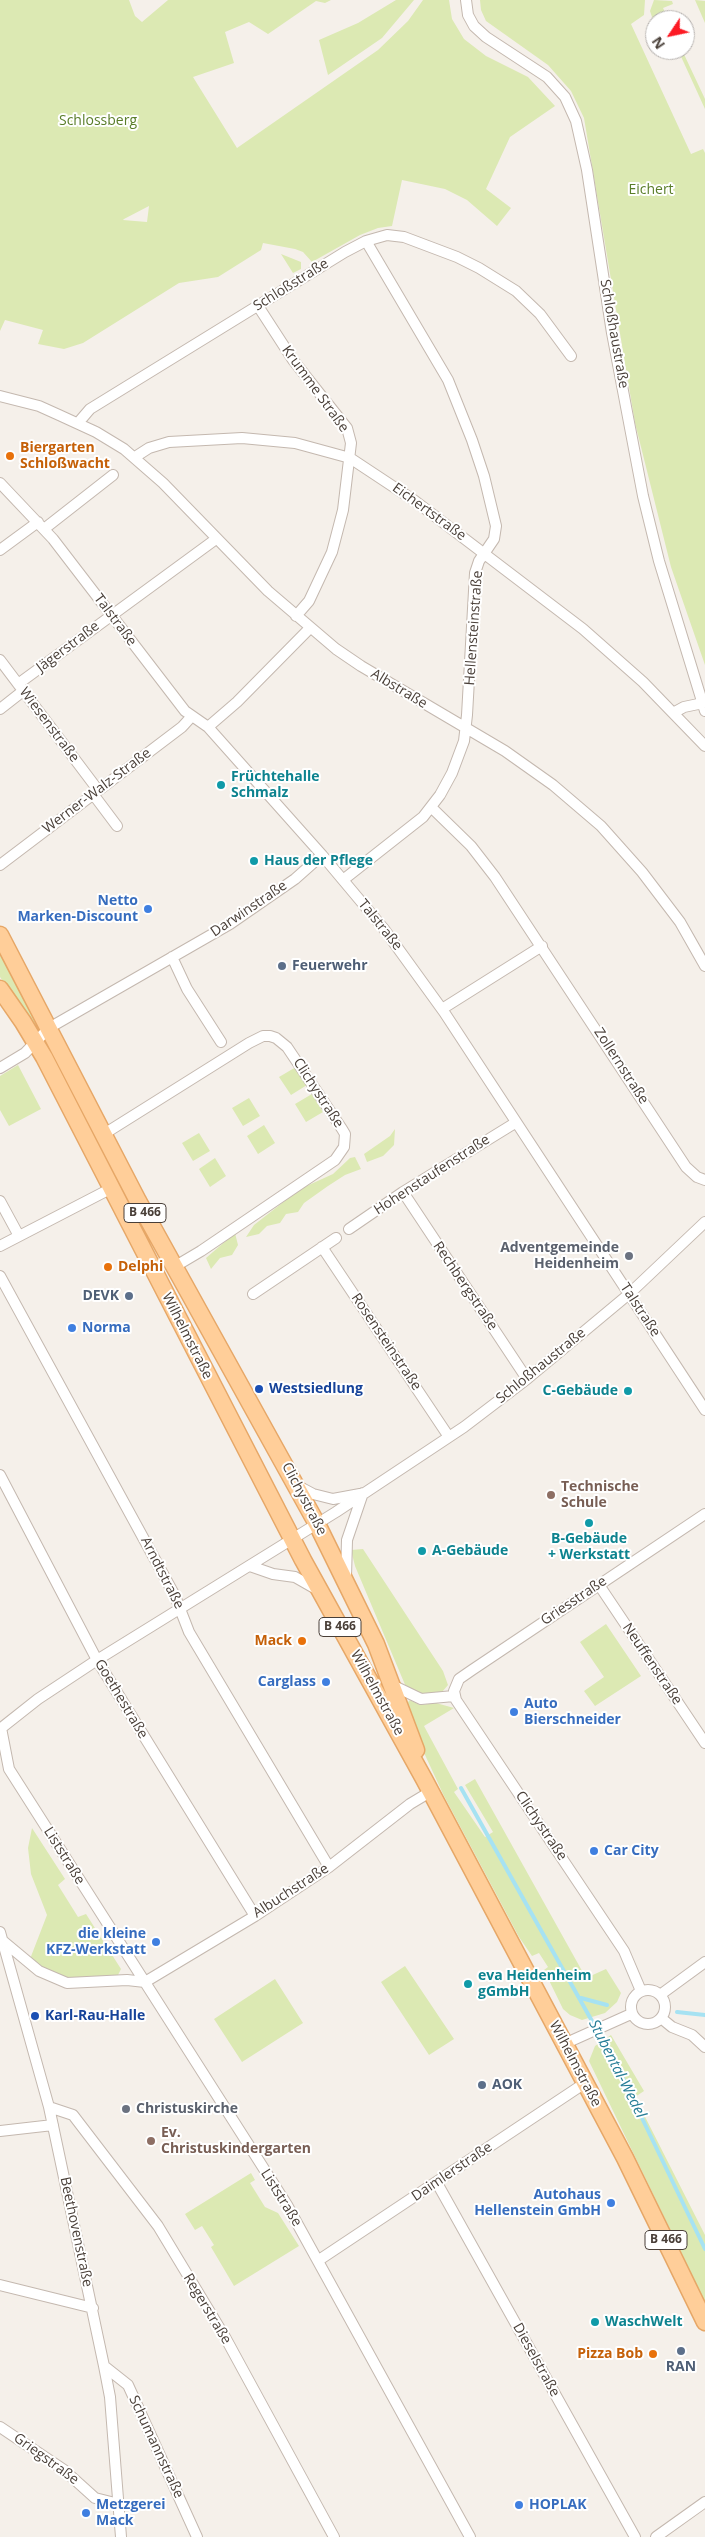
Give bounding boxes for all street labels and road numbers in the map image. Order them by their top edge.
street label: Schloßstraße [250,255,332,315]
street label: Schloßhaustraße [596,278,632,390]
street label: Krumme Straße [278,342,352,436]
street label: Eichertstraße [389,480,469,544]
street label: Hellensteinstraße [462,570,486,686]
street label: Talstraße [90,591,140,649]
street label: Jägerstraße [33,618,103,676]
street label: Albstraße [368,666,430,712]
street label: Wiesenstraße [15,684,83,766]
street label: Werner-Walz-Straße [40,745,154,837]
street label: Darwinstraße [208,877,290,941]
street label: Talstraße [354,896,406,954]
street label: Zollernstraße [590,1025,652,1107]
street label: Clichystraße [289,1055,347,1131]
street label: Hohenstaufenstraße [371,1131,493,1219]
road number: B 466 [124,1204,166,1222]
street label: Rechbergstraße [429,1238,501,1334]
street label: Talstraße [616,1280,664,1340]
street label: Wilhelmstraße [158,1290,216,1382]
street label: Rosensteinstraße [347,1290,425,1394]
street label: Schloßhaustraße [493,1325,589,1407]
street label: Clichystraße [278,1460,330,1538]
street label: Arndtstraße [137,1534,187,1612]
street label: Griesstraße [538,1573,610,1629]
road number: B 466 [319,1618,361,1636]
street label: Neuffenstraße [619,1620,685,1708]
street label: Wilhelmstraße [347,1648,407,1738]
street label: Goethestraße [91,1656,151,1742]
street label: Clichystraße [512,1788,570,1864]
street label: Liststraße [40,1824,88,1888]
street label: Albuchstraße [250,1860,332,1922]
street label: Wilhelmstraße [545,2018,605,2110]
street label: Daimlerstraße [409,2139,495,2205]
street label: Liststraße [257,2166,305,2230]
street label: Beethovenstraße [56,2176,96,2288]
road number: B 466 [645,2230,687,2250]
street label: Regerstraße [179,2271,235,2347]
street label: Dieselstraße [509,2320,563,2400]
street label: Schumannstraße [125,2393,187,2501]
street label: Griegstraße [10,2430,82,2488]

